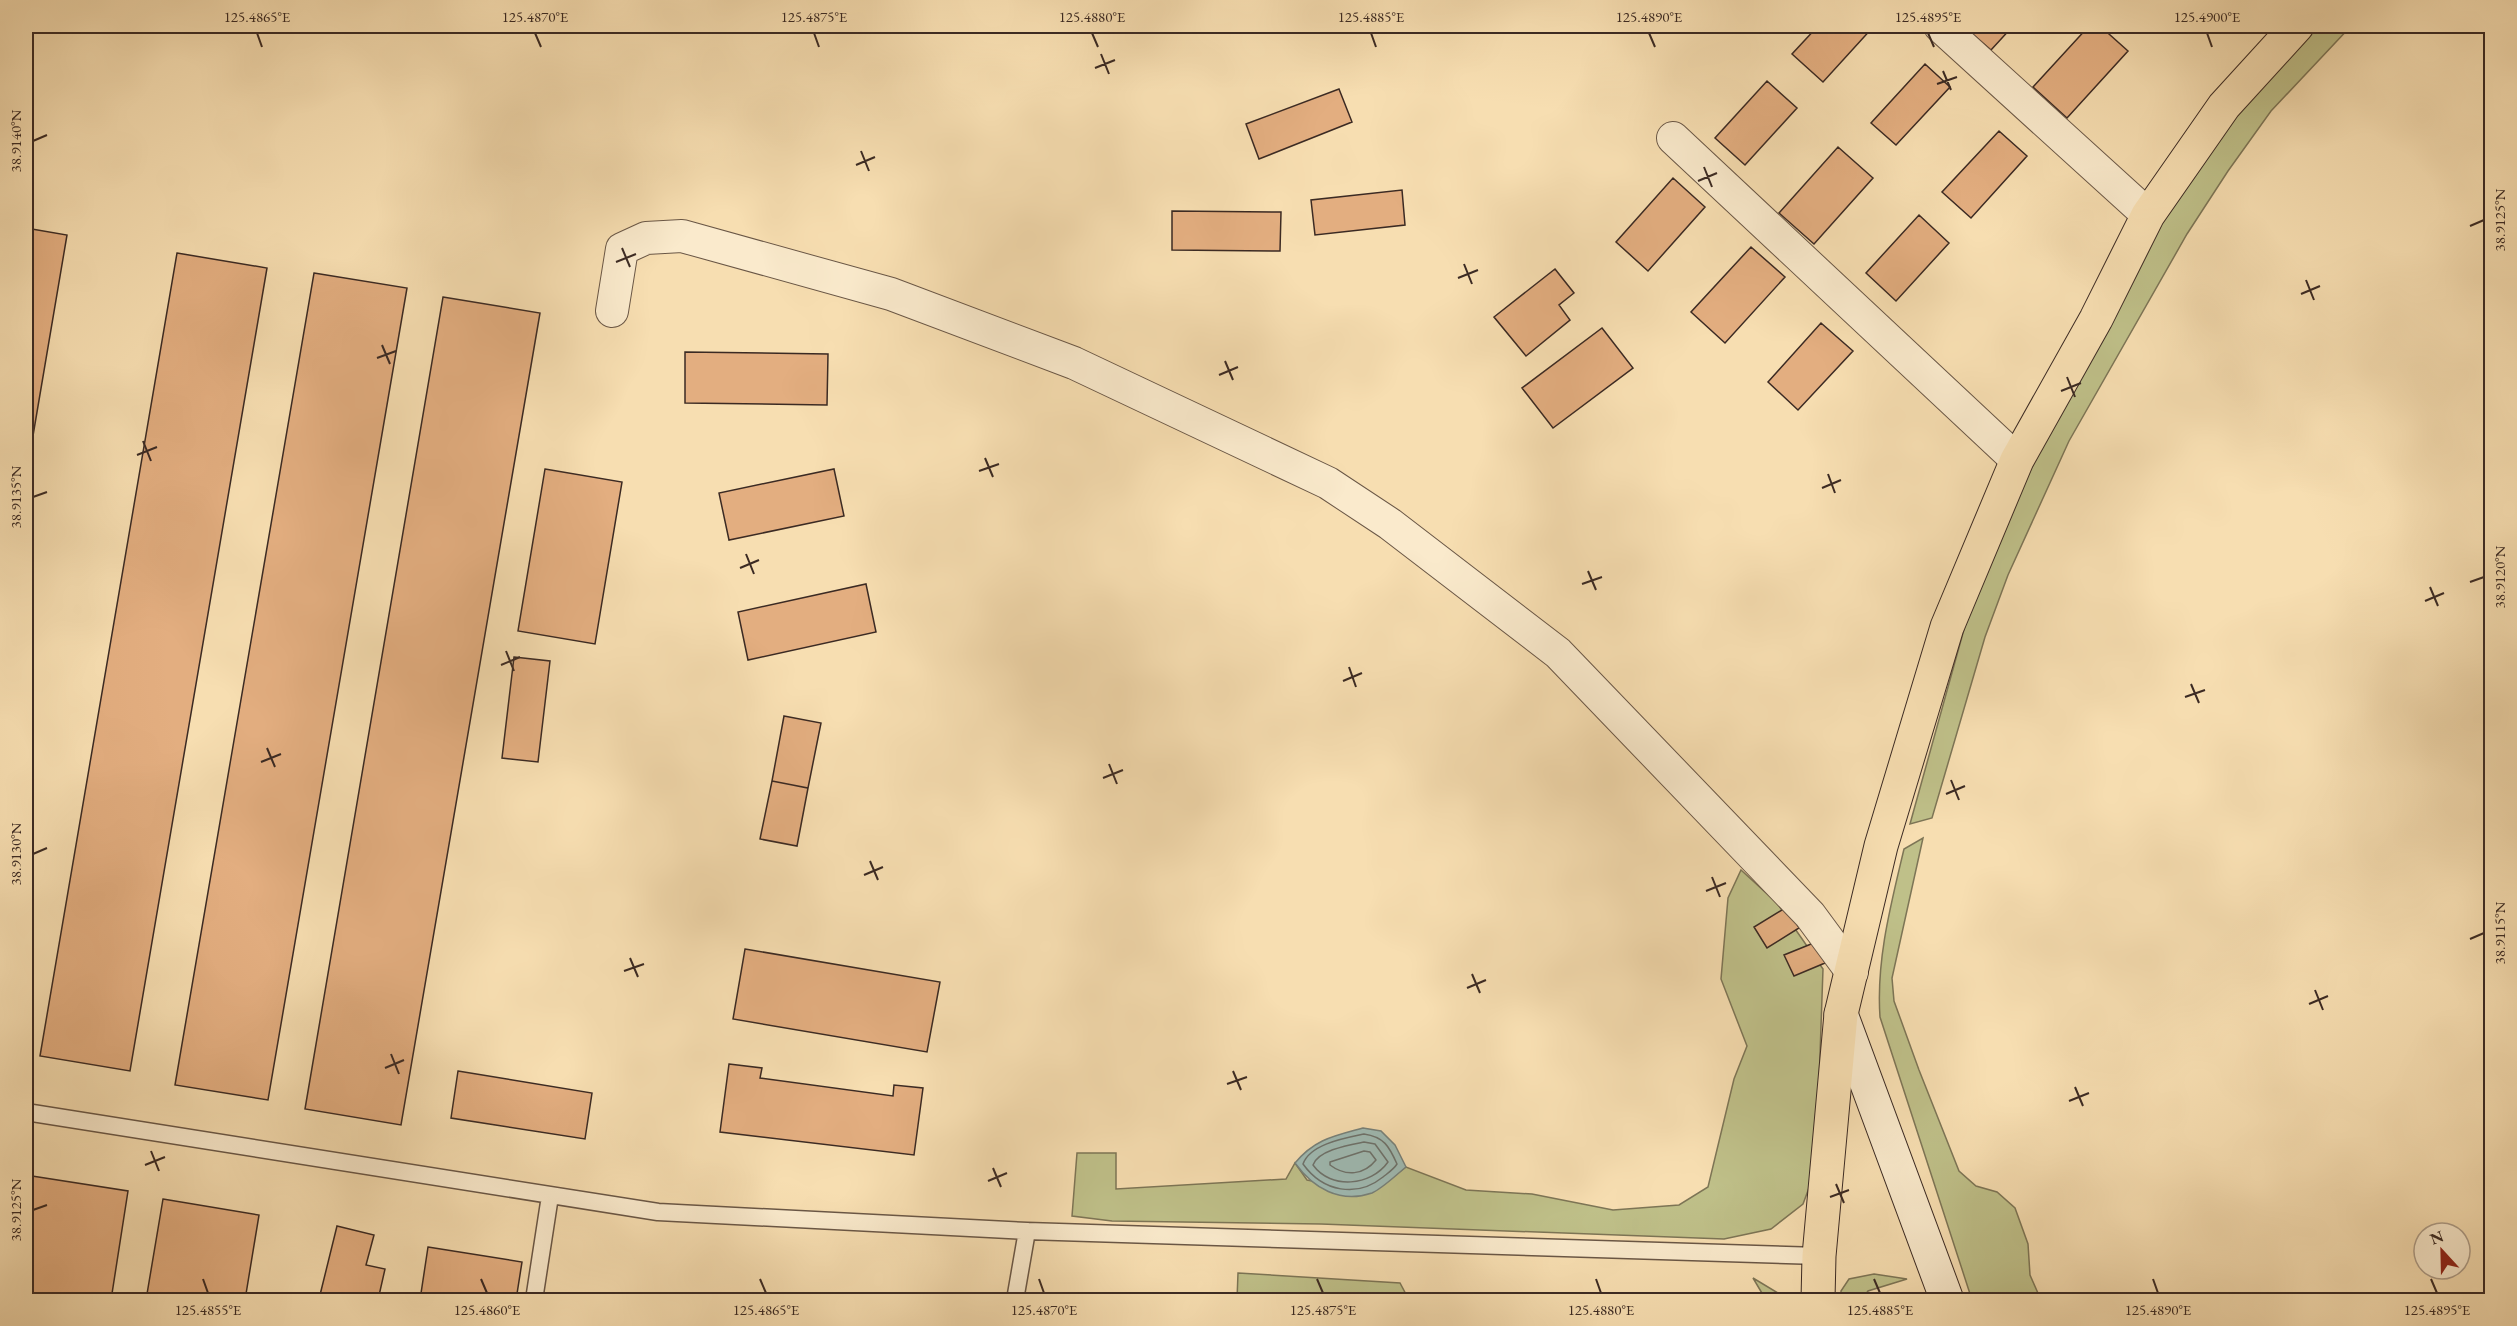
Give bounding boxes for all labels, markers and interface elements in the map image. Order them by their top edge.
text: 125.4865°E [224,7,291,26]
text: 125.4870°E [502,7,569,26]
text: 125.4875°E [781,7,848,26]
text: 125.4880°E [1059,7,1126,26]
text: 125.4885°E [1338,7,1405,26]
text: 125.4890°E [1616,7,1683,26]
text: 125.4895°E [1895,7,1962,26]
text: 125.4900°E [2174,7,2241,26]
text: 38.9140°N [6,109,25,172]
text: 38.9125°N [2490,188,2509,251]
text: 38.9135°N [6,465,25,528]
text: 38.9120°N [2490,545,2509,608]
text: 38.9130°N [6,822,25,885]
text: 38.9115°N [2490,901,2509,964]
text: 38.9125°N [6,1178,25,1241]
north arrow [2412,1221,2472,1281]
text: N [2427,1225,2447,1250]
text: 125.4855°E [175,1300,242,1319]
text: 125.4860°E [454,1300,521,1319]
text: 125.4865°E [733,1300,800,1319]
text: 125.4870°E [1011,1300,1078,1319]
text: 125.4875°E [1290,1300,1357,1319]
text: 125.4880°E [1568,1300,1635,1319]
text: 125.4885°E [1847,1300,1914,1319]
text: 125.4890°E [2125,1300,2192,1319]
text: 125.4895°E [2404,1300,2471,1319]

